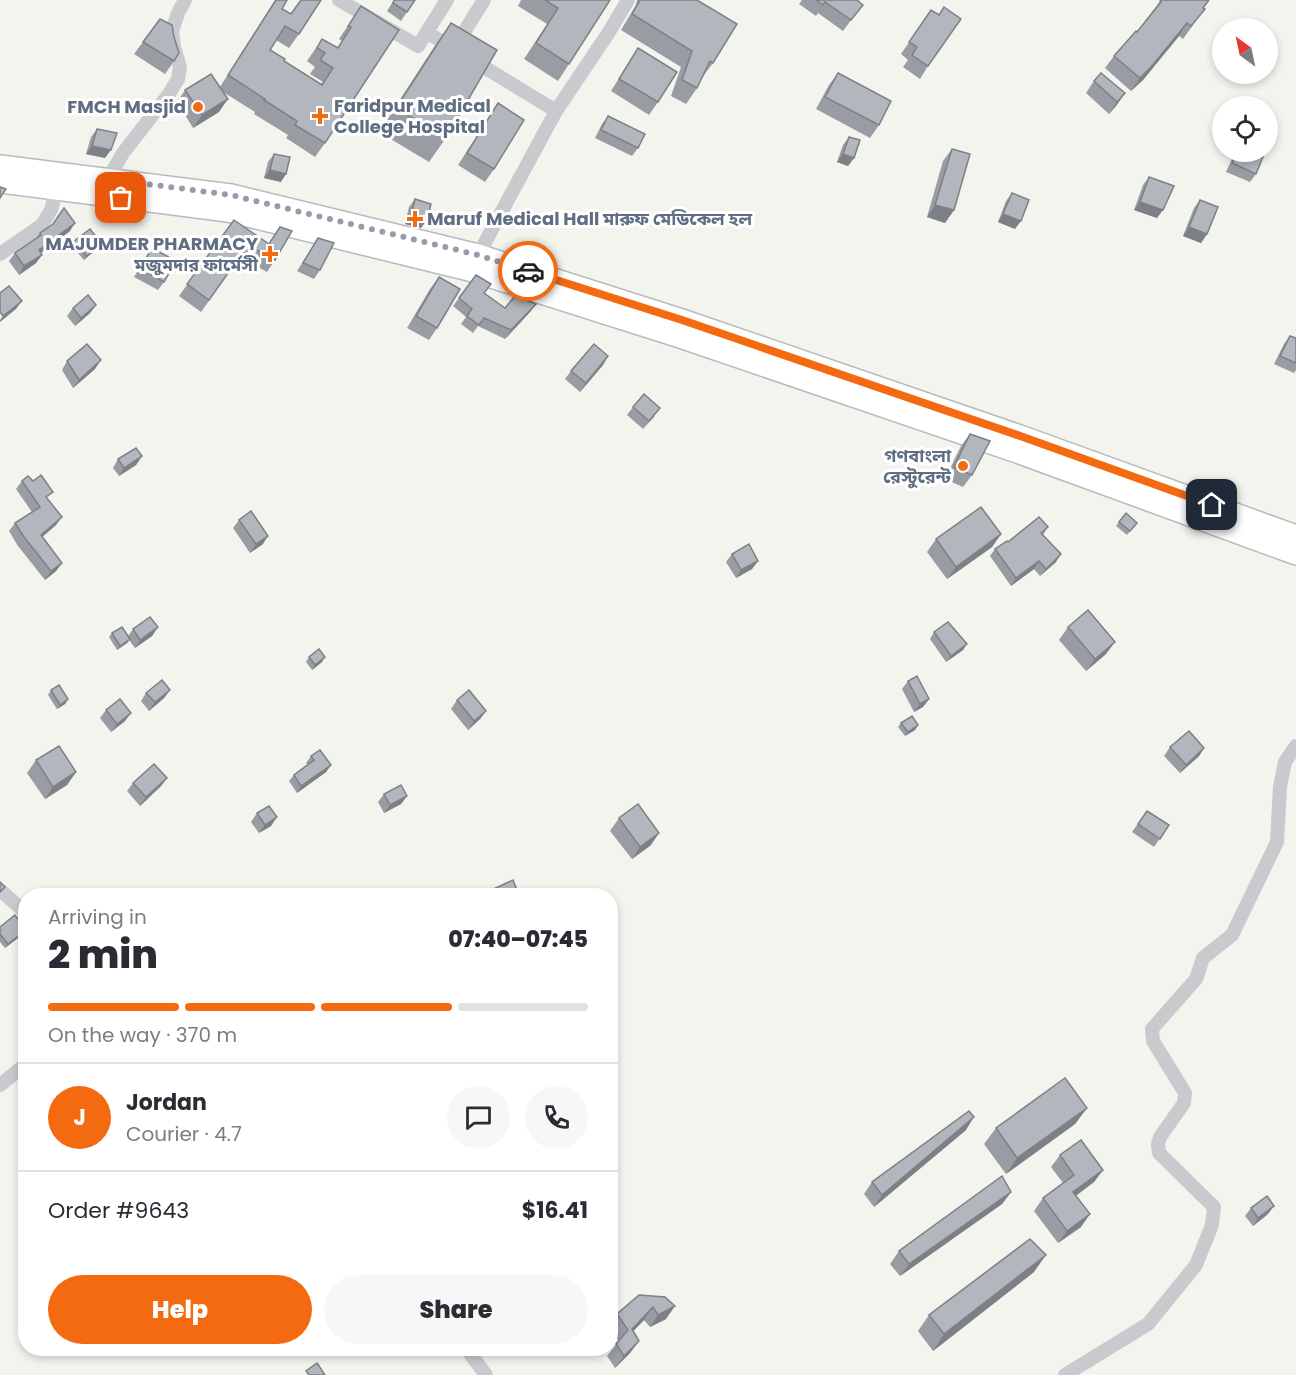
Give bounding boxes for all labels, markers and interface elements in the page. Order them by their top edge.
north arrow [1212,18,1278,84]
map controls [1212,18,1278,162]
place label: Faridpur Medical College Hospital [334,93,491,139]
place label: FMCH Masjid [67,94,186,119]
button: locate [1212,96,1278,162]
marker: FMCH Masjid [191,100,205,114]
marker: Faridpur Medical College Hospital [311,107,329,125]
pin [95,172,146,223]
icon: bag [104,181,137,214]
place label: Maruf Medical Hall মারুফ মেডিকেল হল [427,206,752,231]
marker: Maruf Medical Hall মারুফ মেডিকেল হল [408,212,422,226]
place label: MAJUMDER PHARMACY মজুমদার ফার্মেসী [45,231,259,277]
courier [498,241,558,301]
marker: MAJUMDER PHARMACY মজুমদার ফার্মেসী [263,247,277,261]
icon: car [512,255,545,288]
place label: গণবাংলা রেস্টুরেন্ট [883,443,952,489]
marker: গণবাংলা রেস্টুরেন্ট [956,459,970,473]
pin [1186,479,1237,530]
icon: home [1195,488,1228,521]
text: Arriving in [48,903,147,931]
text: 07:40–07:45 [448,924,588,955]
text: 2 min [48,927,158,982]
text: On the way · 370 m [48,1021,237,1049]
button: chat [447,1086,510,1149]
button: phone [525,1086,588,1149]
text: Jordan [126,1087,207,1118]
text: J [73,1102,86,1133]
text: Courier · 4.7 [126,1120,242,1148]
text: Order #9643 [48,1195,189,1226]
text: $16.41 [522,1195,588,1226]
button: Help [48,1275,312,1344]
button: Share [324,1275,588,1344]

